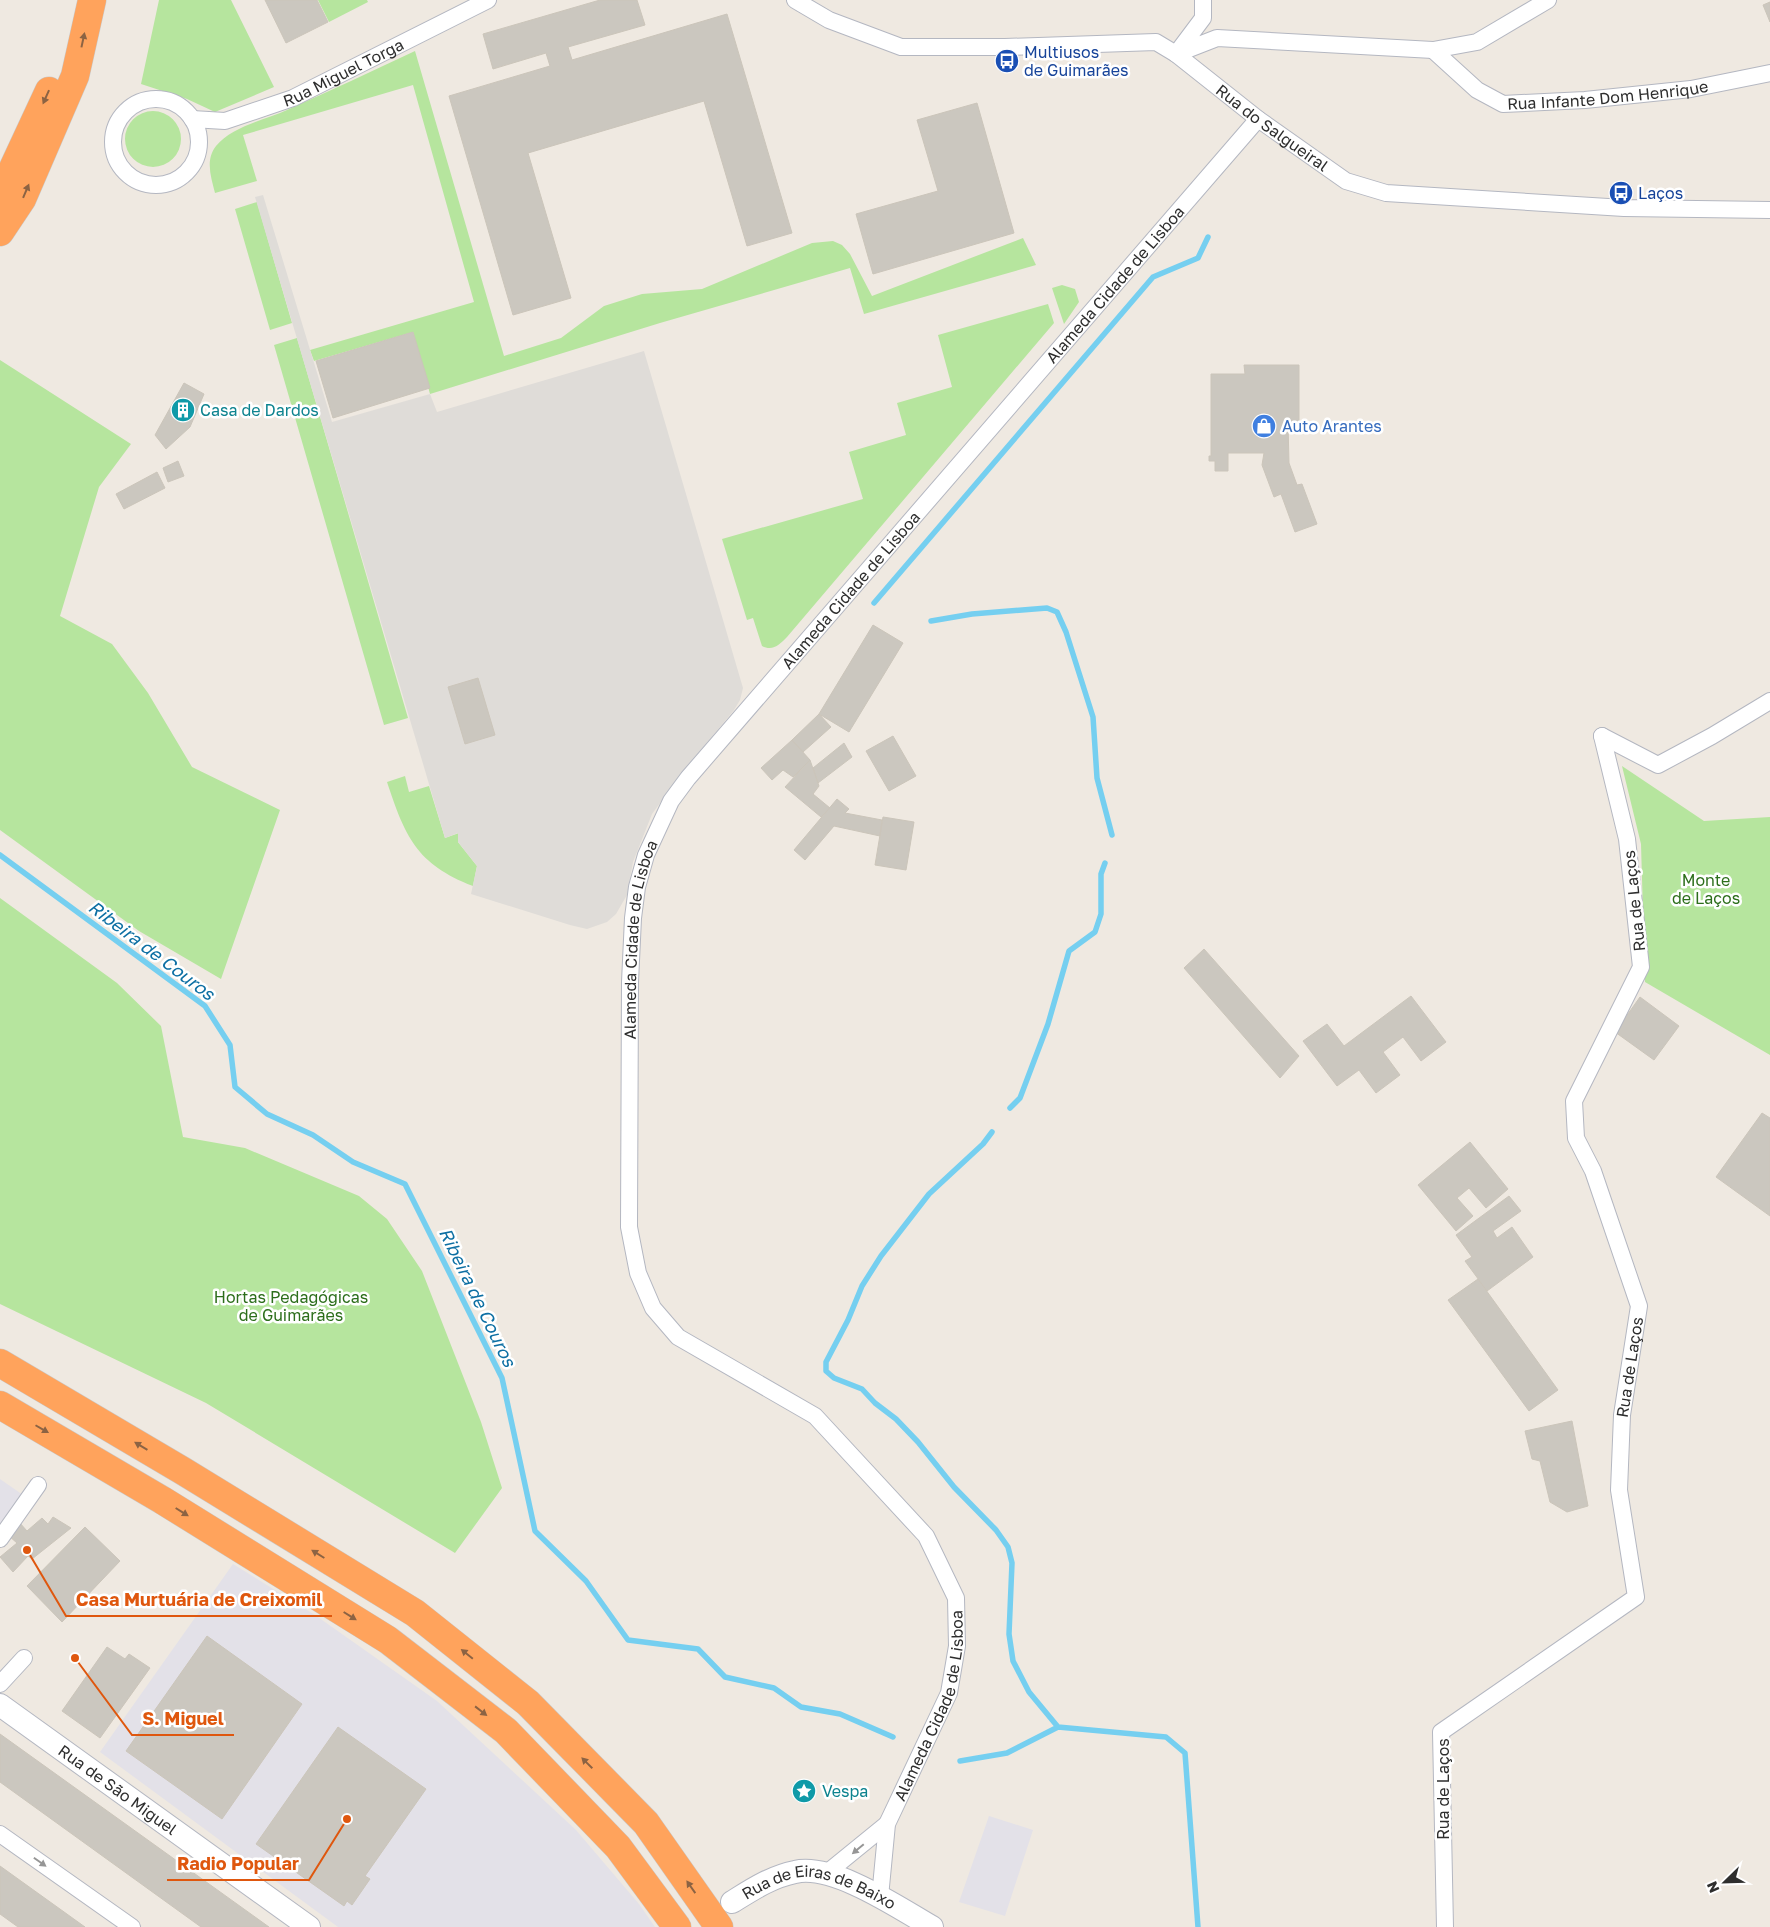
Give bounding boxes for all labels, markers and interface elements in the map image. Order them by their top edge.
one-way arrow [79,32,87,47]
street label: Rua Miguel Torga [280,34,407,111]
place label: Multiusos de Guimarães [1024,42,1128,80]
bus stop icon: Multiusos de Guimarães [994,48,1020,74]
street label: Rua Infante Dom Henrique [1507,76,1710,114]
street label: Rua do Salgueiral [1212,80,1332,175]
one-way arrow [41,90,49,104]
bus stop icon: Laços [1608,180,1634,206]
place label: Laços [1638,183,1683,203]
one-way arrow [22,184,30,198]
street label: Alameda Cidade de Lisboa [1041,202,1188,367]
building icon: Casa de Dardos [170,397,196,423]
place label: Casa de Dardos [200,400,319,420]
shop icon: Auto Arantes [1251,413,1277,439]
place label: Auto Arantes [1282,416,1382,436]
street label: Alameda Cidade de Lisboa [777,507,924,673]
street label: Alameda Cidade de Lisboa [620,837,662,1040]
street label: Rua de Laços [1619,849,1649,953]
park label: Monte de Laços [1672,870,1740,908]
water label: Ribeira de Couros [85,895,220,1005]
water label: Ribeira de Couros [435,1224,522,1371]
park label: Hortas Pedagógicas de Guimarães [214,1287,368,1325]
street label: Rua de Laços [1612,1315,1647,1419]
one-way arrow [35,1425,49,1434]
one-way arrow [134,1441,147,1450]
one-way arrow [175,1507,188,1517]
one-way arrow [311,1549,324,1558]
callout: Casa Murtuária de Creixomil [66,1583,332,1616]
text: Casa Murtuária de Creixomil [76,1588,322,1610]
street label: Alameda Cidade de Lisboa [889,1610,967,1804]
one-way arrow [343,1611,356,1621]
one-way arrow [460,1649,473,1660]
callout: S. Miguel [132,1702,234,1735]
one-way arrow [474,1706,487,1717]
text: S. Miguel [142,1707,224,1729]
street label: Rua de Laços [1433,1738,1453,1840]
street label: Rua de São Miguel [55,1740,181,1839]
one-way arrow [581,1757,593,1769]
place icon: Vespa [791,1778,817,1804]
place label: Vespa [822,1781,868,1801]
one-way arrow [852,1843,865,1854]
callout: Radio Popular [167,1847,309,1880]
text: Radio Popular [177,1852,299,1874]
one-way arrow [33,1857,47,1867]
north arrow [1700,1857,1750,1907]
text: Rua de Eiras de Baixo [738,1861,899,1913]
text: N [1703,1879,1722,1895]
one-way arrow [686,1880,696,1894]
street label: Rua de Eiras de Baixo [737,1889,901,1919]

